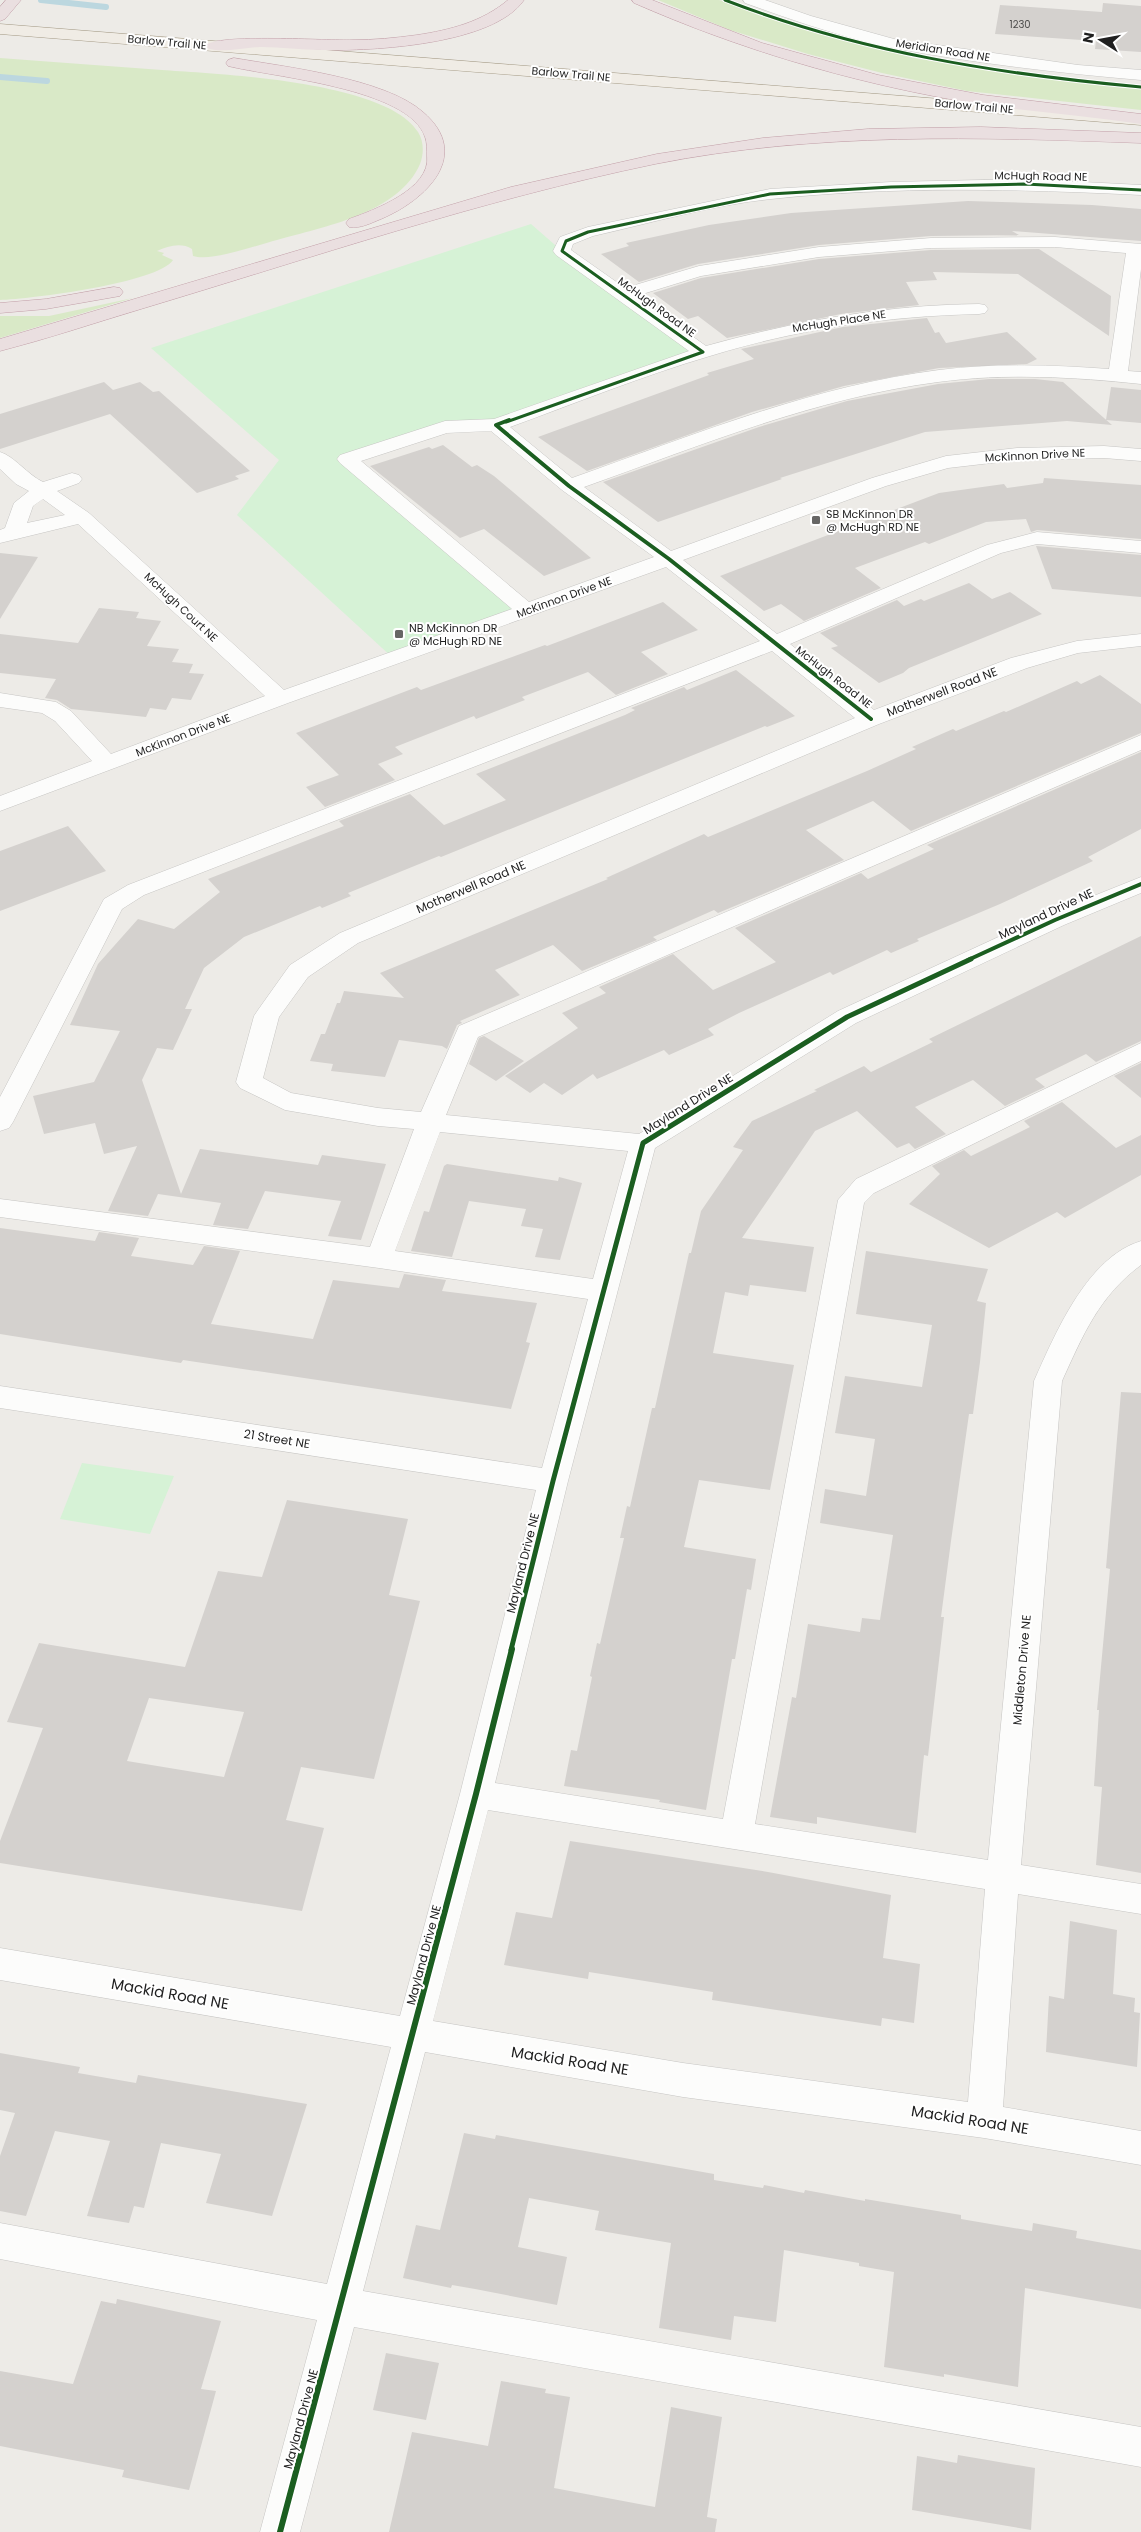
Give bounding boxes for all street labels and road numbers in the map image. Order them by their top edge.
street label: Barlow Trail NE [127,31,207,53]
street label: Meridian Road NE [895,35,991,65]
street label: Barlow Trail NE [531,63,611,85]
street label: Barlow Trail NE [934,95,1014,117]
street label: McHugh Road NE [994,167,1088,185]
street label: McHugh Road NE [615,273,699,341]
street label: McHugh Place NE [791,306,887,336]
street label: McKinnon Drive NE [984,444,1086,466]
street label: McHugh Court NE [141,569,221,645]
street label: McKinnon Drive NE [514,572,614,622]
street label: McHugh Road NE [792,642,876,712]
street label: Motherwell Road NE [884,663,1000,721]
street label: McKinnon Drive NE [133,710,233,760]
street label: Motherwell Road NE [413,856,528,917]
street label: Mayland Drive NE [995,884,1096,943]
street label: Mayland Drive NE [639,1069,736,1138]
street label: 21 Street NE [243,1425,311,1452]
street label: Mayland Drive NE [502,1511,543,1615]
street label: Middleton Drive NE [1008,1614,1035,1726]
street label: Mayland Drive NE [402,1903,445,2007]
street label: Mackid Road NE [110,1973,230,2014]
street label: Mackid Road NE [510,2041,630,2080]
street label: Mackid Road NE [910,2100,1030,2139]
street label: Mayland Drive NE [279,2367,322,2471]

